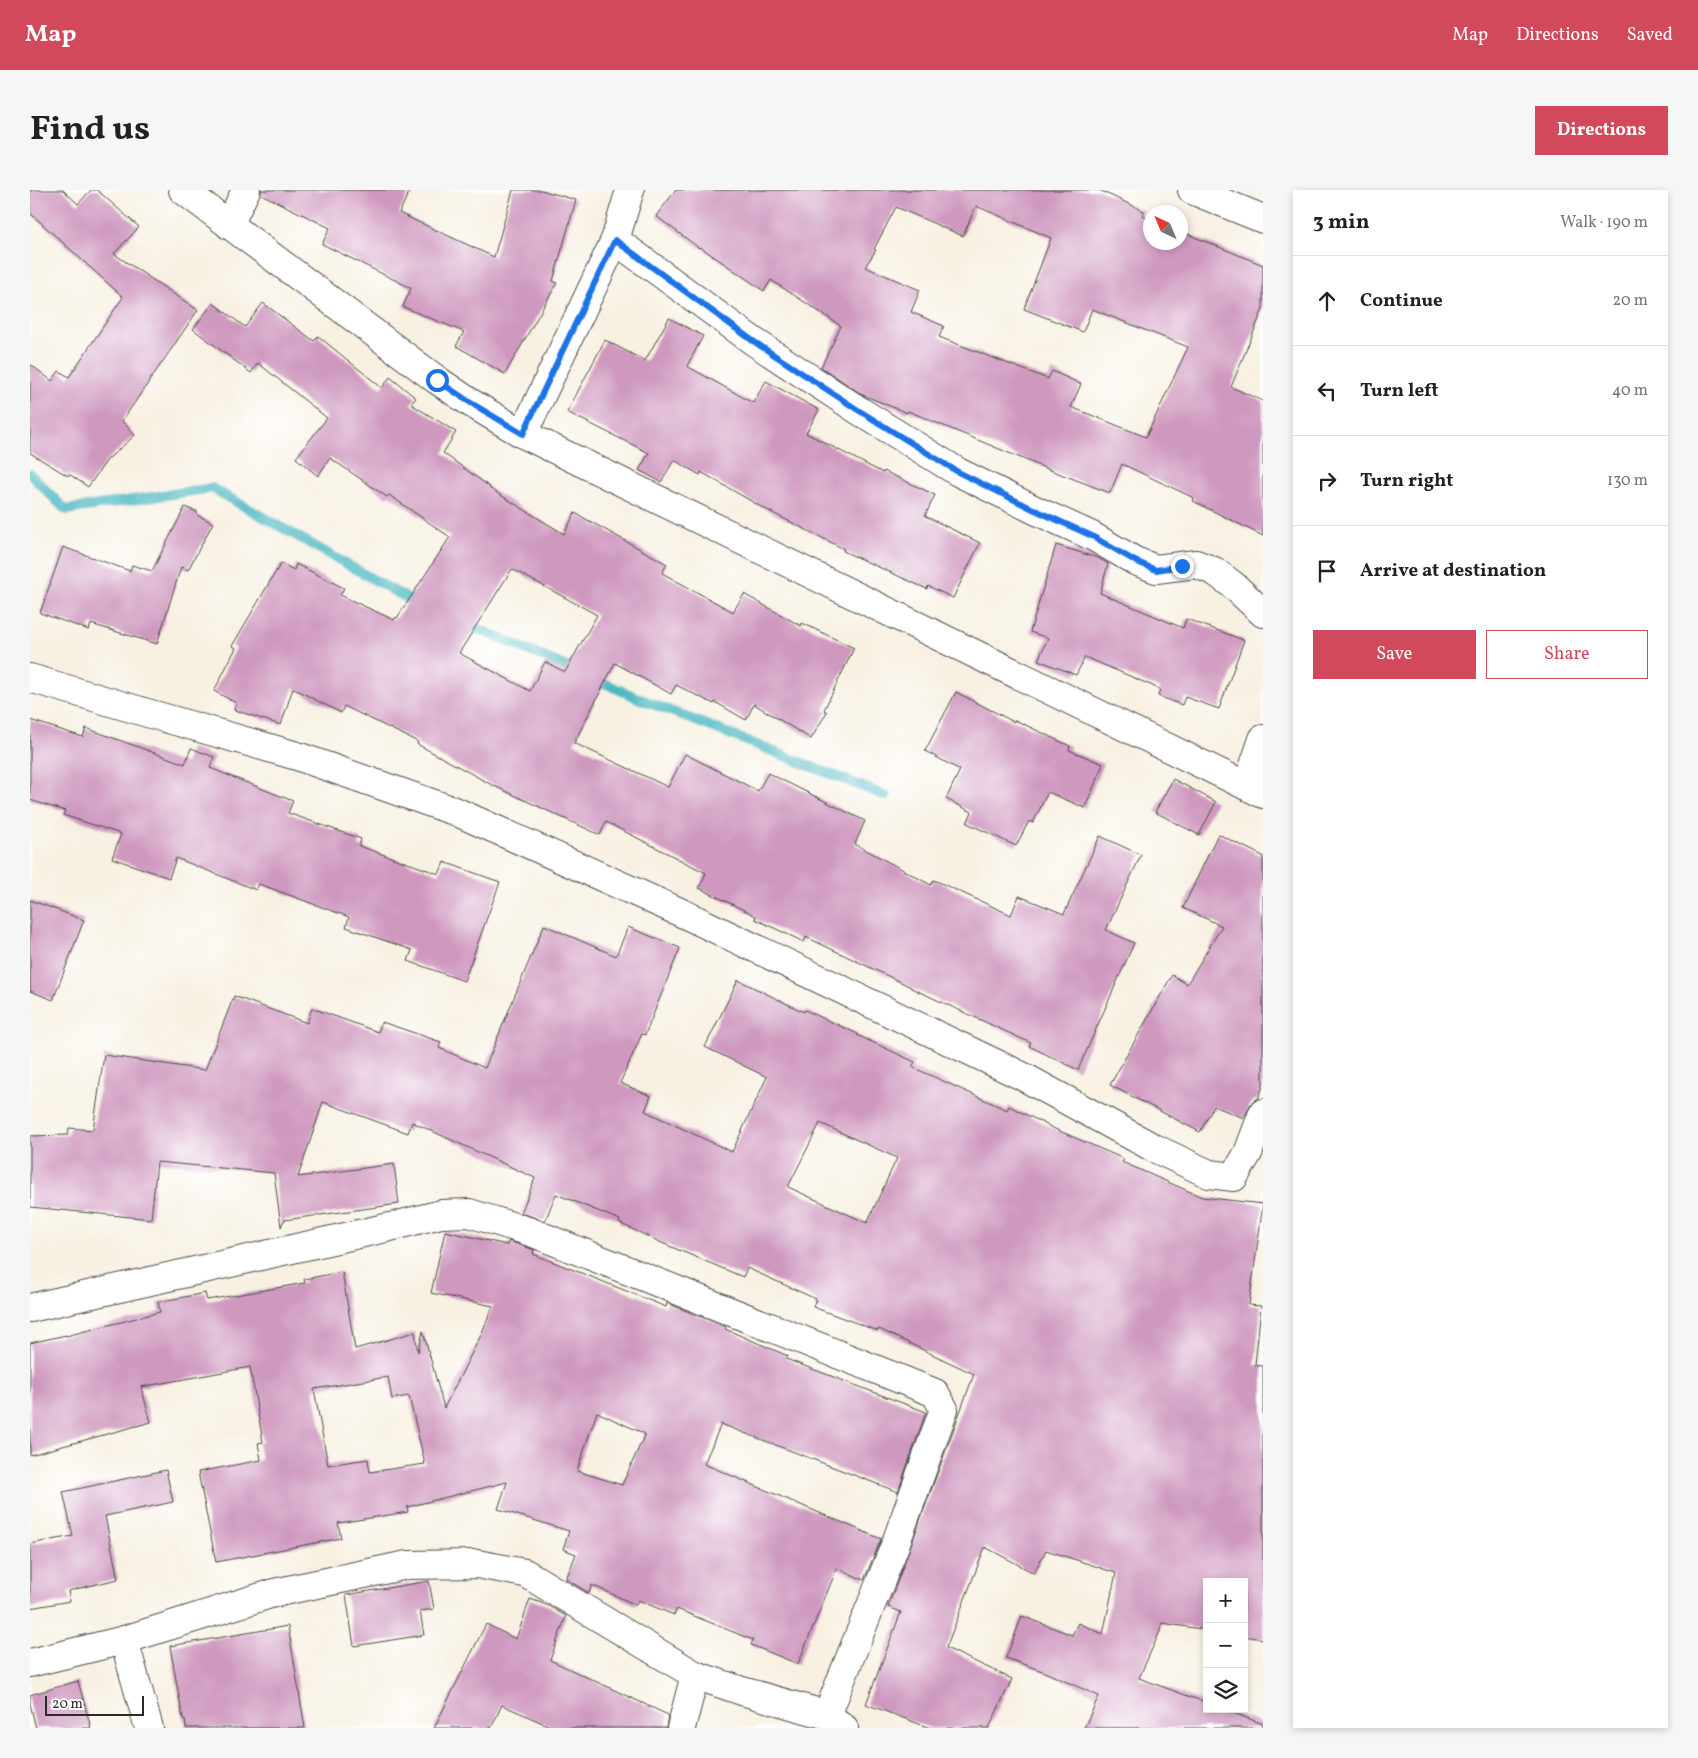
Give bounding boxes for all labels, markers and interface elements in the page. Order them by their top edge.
text: Map [25,18,76,52]
text: Map [1452,23,1488,48]
text: Directions [1516,23,1599,48]
text: Saved [1627,23,1673,48]
text: Find us [30,106,150,154]
button: Directions [1535,106,1668,155]
north arrow [1143,205,1188,250]
text: 3 min [1313,208,1369,237]
text: Walk · 190 m [1560,212,1648,234]
icon: ahead [1313,287,1341,315]
text: Continue [1360,288,1443,314]
text: 20 m [1613,290,1648,312]
route start [426,369,449,392]
icon: left [1313,377,1341,405]
text: Turn left [1360,378,1439,404]
text: 40 m [1612,380,1648,402]
icon: right [1313,467,1341,495]
text: Turn right [1360,468,1453,494]
text: 130 m [1607,470,1648,492]
route end [1171,555,1194,578]
icon: arrive [1313,557,1341,585]
text: Arrive at destination [1360,558,1546,584]
button: Save [1313,630,1476,679]
button: Share [1486,630,1648,679]
map controls [1203,1578,1248,1713]
button: + [1203,1578,1248,1623]
button: − [1203,1623,1248,1668]
button: layers [1203,1668,1248,1713]
scale bar [45,1693,144,1716]
text: 20 m [52,1695,83,1714]

